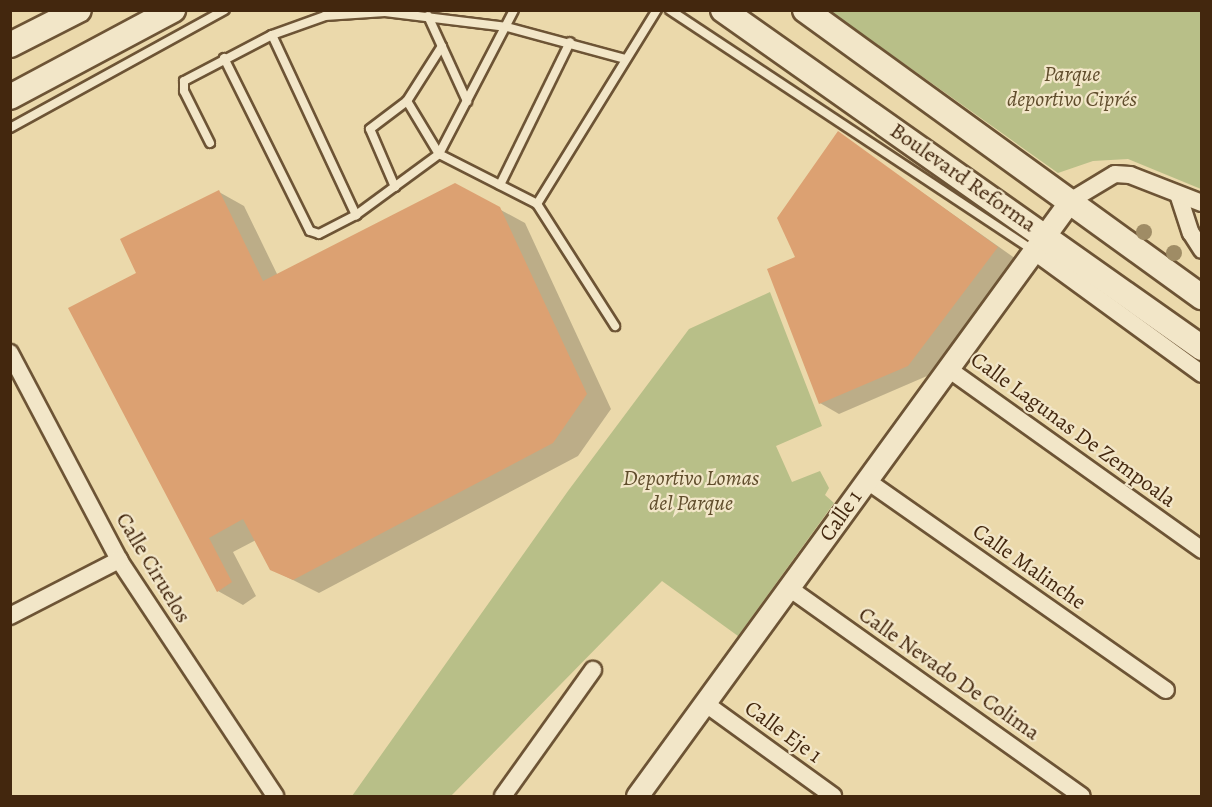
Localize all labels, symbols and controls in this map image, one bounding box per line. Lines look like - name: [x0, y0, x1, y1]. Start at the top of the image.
- park label: Parque deportivo Ciprés: [1007, 61, 1137, 112]
- street label: Boulevard Reforma: [885, 118, 1041, 238]
- street label: Calle Lagunas De Zempoala: [965, 347, 1181, 513]
- park label: Deportivo Lomas del Parque: [623, 465, 759, 516]
- street label: Calle 1: [814, 485, 868, 547]
- street label: Calle Ciruelos: [110, 508, 196, 628]
- street label: Calle Malinche: [967, 518, 1091, 616]
- street label: Calle Nevado De Colima: [853, 601, 1045, 747]
- street label: Calle Eje 1: [739, 695, 827, 769]

